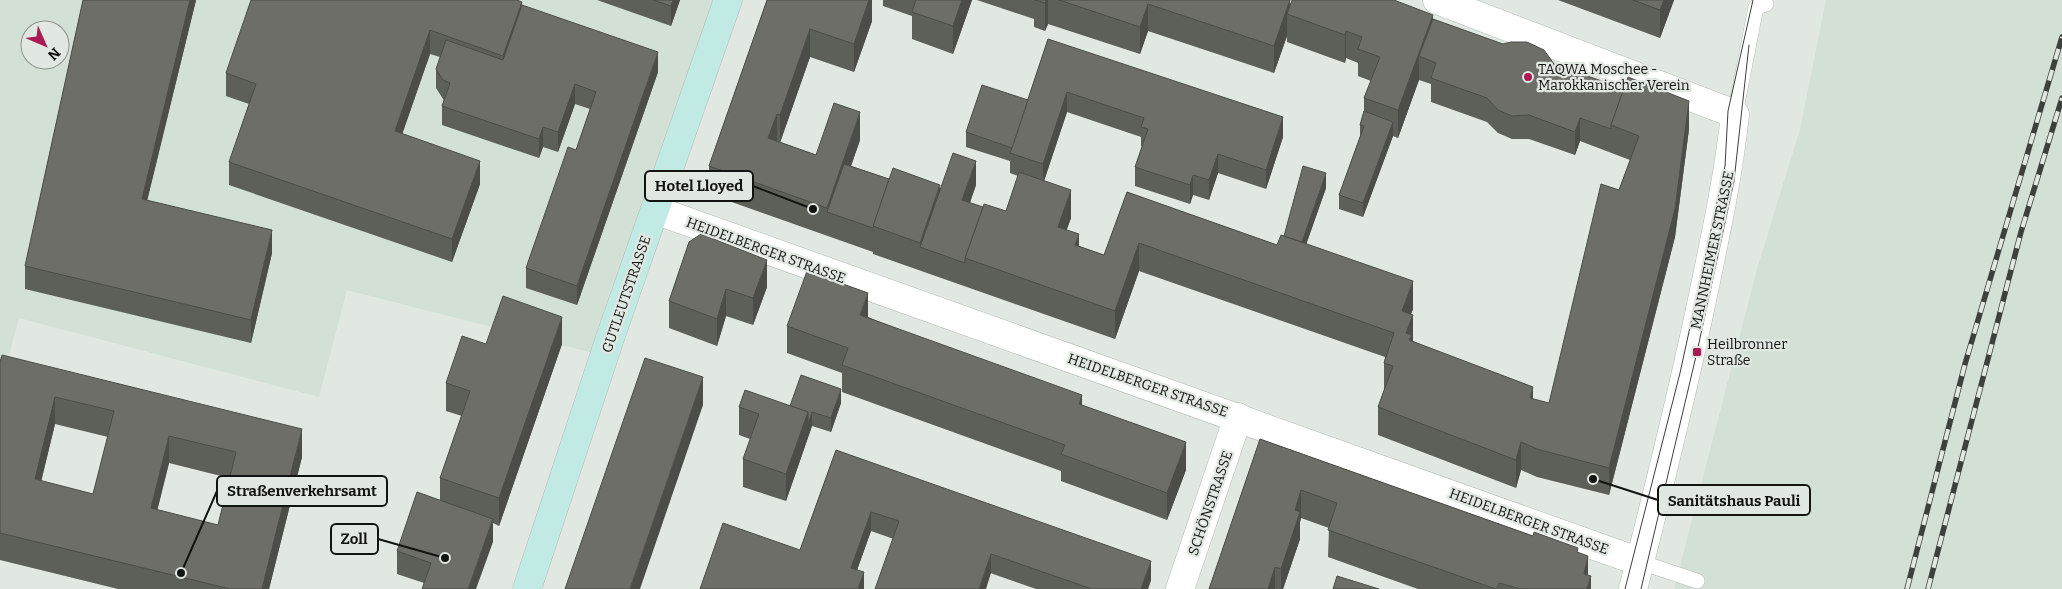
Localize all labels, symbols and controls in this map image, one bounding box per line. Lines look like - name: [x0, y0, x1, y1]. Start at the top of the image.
- north arrow: [20, 20, 70, 70]
- text: N: [44, 44, 64, 64]
- place label: TAQWA Moschee - Marokkanischer Verein: [1538, 61, 1690, 94]
- marker: TAQWA Moschee - Marokkanischer Verein: [1522, 71, 1534, 83]
- street label: MANNHEIMER STRASSE: [1687, 169, 1738, 331]
- callout: Hotel Lloyed: [645, 171, 753, 201]
- text: Hotel Lloyed: [655, 177, 743, 195]
- street label: HEIDELBERGER STRASSE: [684, 214, 848, 287]
- street label: GUTLEUTSTRASSE: [598, 233, 655, 355]
- place label: Heilbronner Straße: [1707, 336, 1787, 369]
- marker: Heilbronner Straße: [1691, 346, 1703, 358]
- street label: HEIDELBERGER STRASSE: [1066, 350, 1230, 421]
- street label: SCHÖNSTRASSE: [1185, 449, 1236, 558]
- callout: Straßenverkehrsamt: [217, 476, 387, 506]
- text: Straßenverkehrsamt: [227, 482, 377, 500]
- street label: HEIDELBERGER STRASSE: [1447, 485, 1611, 558]
- callout: Sanitätshaus Pauli: [1658, 485, 1810, 515]
- text: Sanitätshaus Pauli: [1668, 492, 1801, 510]
- callout: Zoll: [331, 524, 378, 554]
- text: Zoll: [340, 530, 368, 548]

